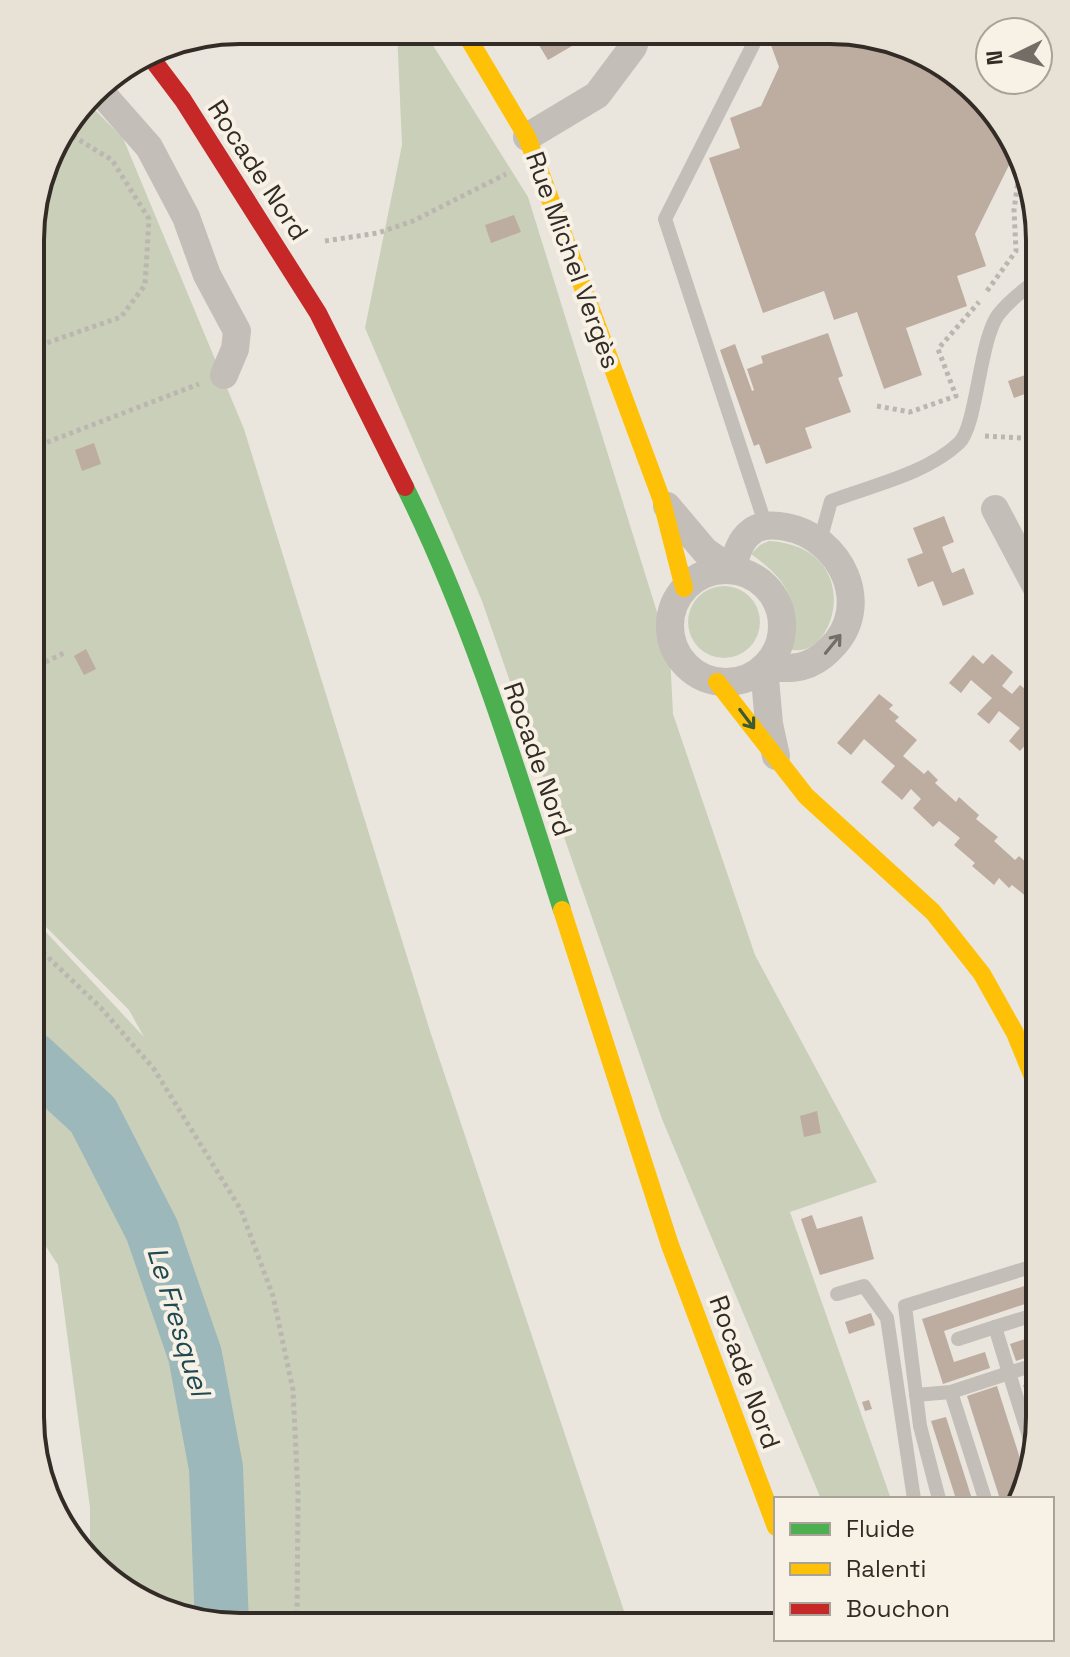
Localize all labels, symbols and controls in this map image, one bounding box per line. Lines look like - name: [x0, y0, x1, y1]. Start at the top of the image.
- north arrow: [974, 16, 1054, 96]
- text: N: [979, 49, 1009, 66]
- street label: Rocade Nord: [200, 93, 316, 247]
- street label: Rue Michel Vergès: [518, 147, 628, 373]
- one-way arrow: [824, 635, 842, 655]
- street label: Rocade Nord: [496, 677, 580, 841]
- one-way arrow: [738, 708, 755, 729]
- water label: Le Fresquel: [139, 1242, 220, 1403]
- street label: Rocade Nord: [702, 1291, 788, 1453]
- legend: [774, 1497, 1054, 1641]
- text: Fluide: [846, 1513, 915, 1544]
- text: Ralenti: [846, 1553, 926, 1584]
- text: Bouchon: [846, 1593, 950, 1624]

